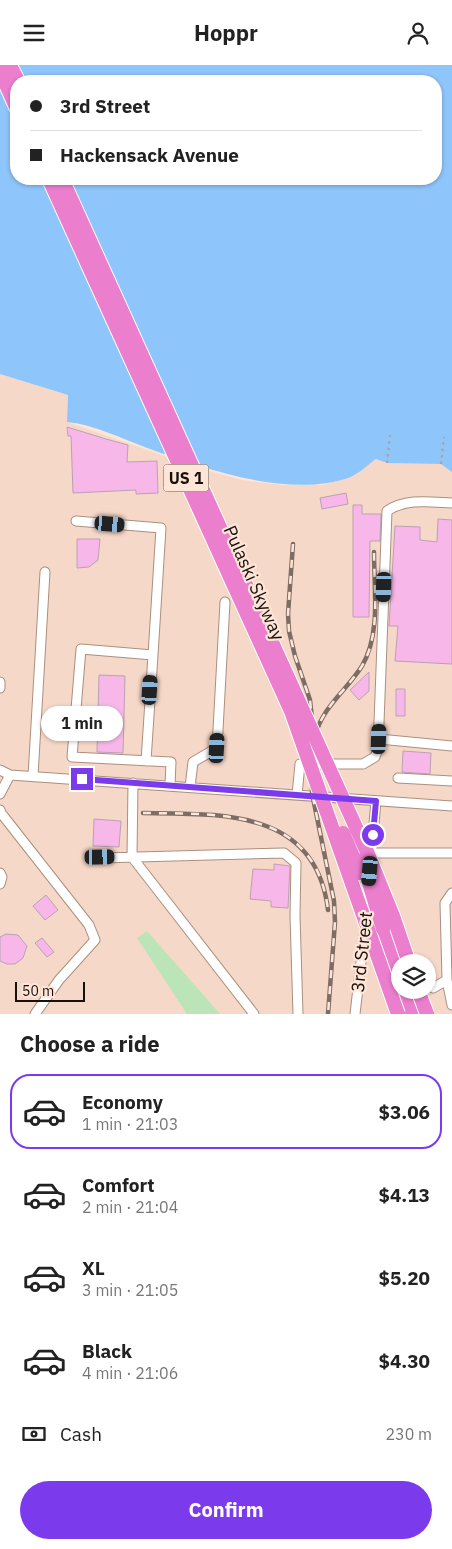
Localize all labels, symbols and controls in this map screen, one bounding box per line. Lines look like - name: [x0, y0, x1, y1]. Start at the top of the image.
- text: Hoppr: [194, 18, 258, 47]
- icon: menu: [20, 19, 48, 47]
- icon: person: [404, 19, 432, 47]
- text: 3rd Street: [60, 94, 150, 118]
- text: Hackensack Avenue: [60, 143, 239, 167]
- road number: US 1: [164, 464, 208, 491]
- car: [94, 515, 125, 533]
- street label: Pulaski Skyway: [219, 522, 290, 644]
- car: [375, 572, 392, 602]
- car: [141, 675, 158, 705]
- callout: 1 min: [41, 707, 123, 741]
- text: 1 min: [61, 713, 103, 733]
- car: [370, 724, 387, 754]
- car: [208, 733, 225, 763]
- route end: [71, 768, 93, 790]
- route start: [362, 824, 384, 846]
- car: [84, 849, 115, 865]
- car: [361, 855, 378, 887]
- street label: 3rd Street: [346, 910, 377, 994]
- map controls: [391, 954, 436, 999]
- button: layers: [391, 954, 436, 999]
- scale bar: [15, 979, 85, 1002]
- text: 50 m: [22, 982, 54, 1000]
- text: Choose a ride: [20, 1029, 160, 1058]
- icon: car: [22, 1089, 67, 1134]
- text: Economy: [82, 1090, 163, 1114]
- text: $3.06: [378, 1100, 430, 1124]
- text: 1 min · 21:03: [82, 1114, 178, 1134]
- icon: car: [22, 1172, 67, 1217]
- text: Comfort: [82, 1173, 155, 1197]
- text: $4.13: [378, 1183, 430, 1207]
- text: 2 min · 21:04: [82, 1197, 178, 1217]
- icon: car: [22, 1255, 67, 1300]
- text: XL: [82, 1256, 105, 1280]
- text: $5.20: [378, 1266, 430, 1290]
- text: 3 min · 21:05: [82, 1280, 178, 1300]
- icon: car: [22, 1338, 67, 1383]
- text: Black: [82, 1339, 132, 1363]
- text: $4.30: [378, 1349, 430, 1373]
- text: 4 min · 21:06: [82, 1363, 178, 1383]
- icon: cash: [20, 1420, 48, 1448]
- text: Cash: [60, 1422, 102, 1446]
- text: 230 m: [385, 1424, 432, 1444]
- button: Confirm: [20, 1481, 432, 1539]

